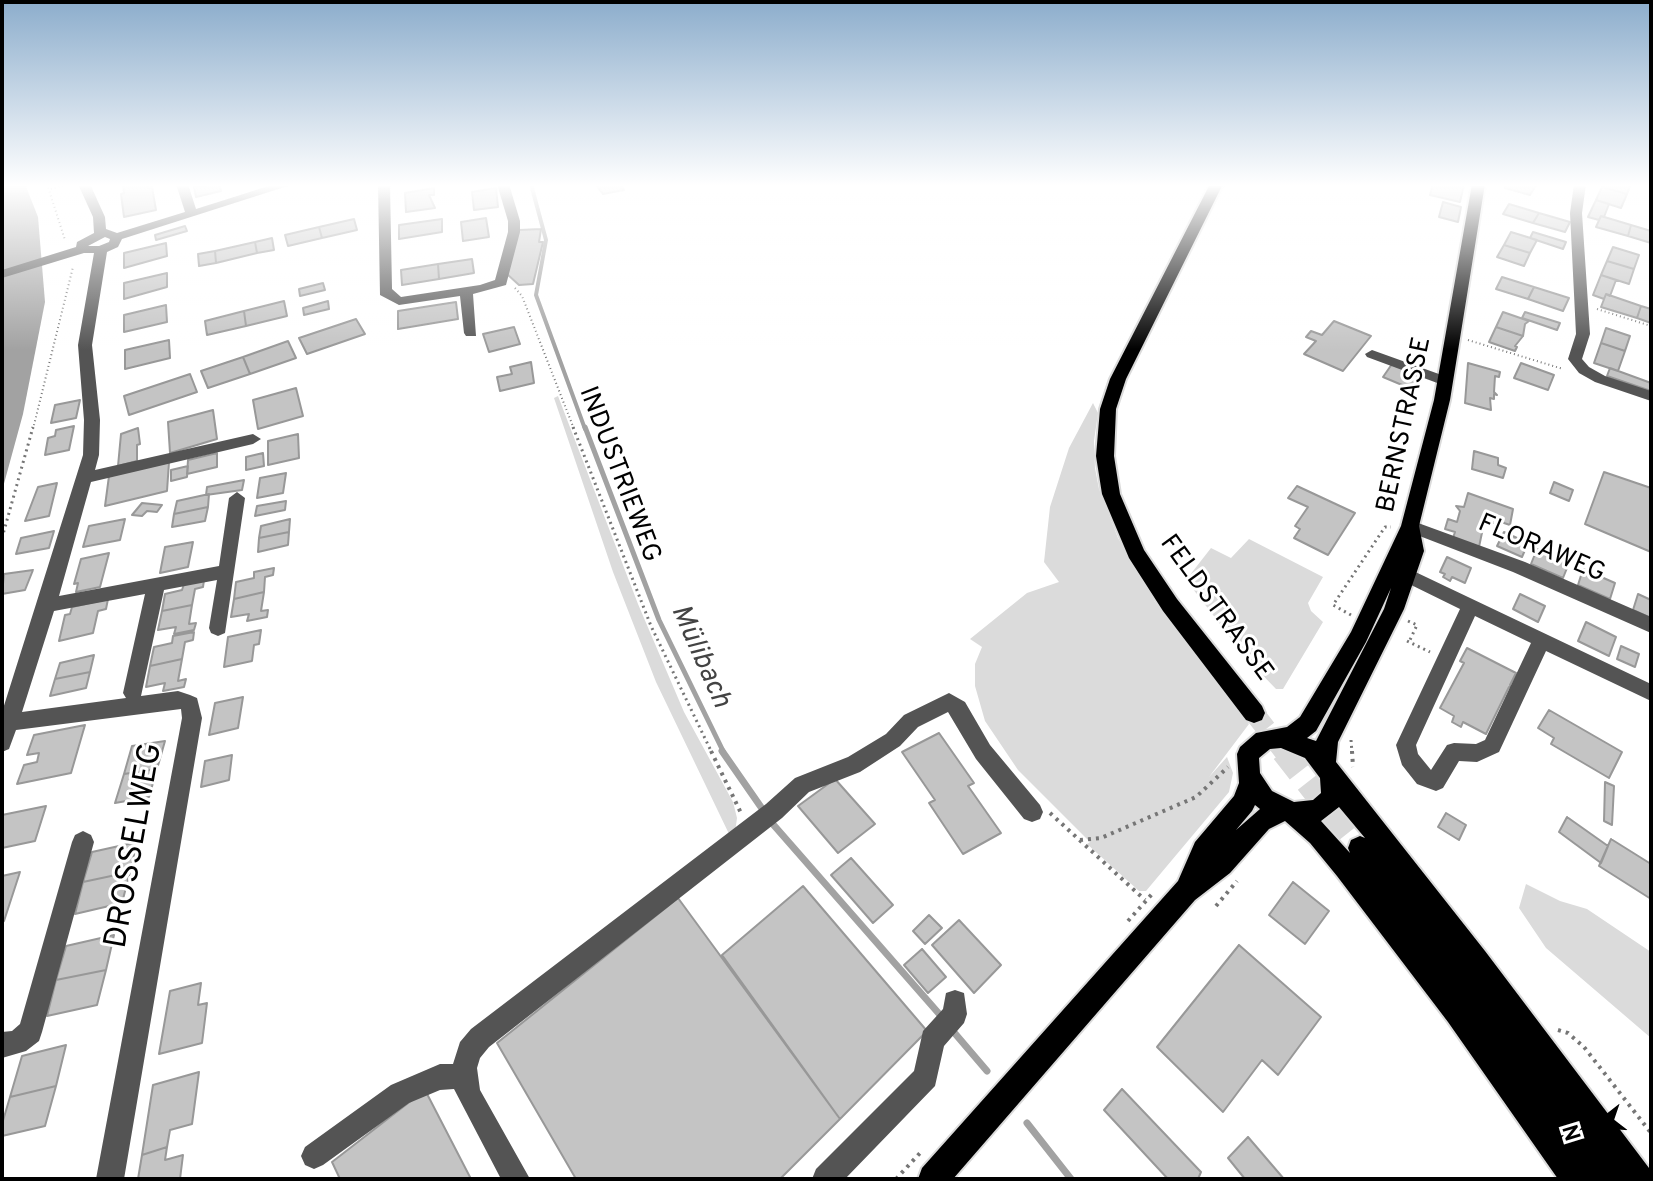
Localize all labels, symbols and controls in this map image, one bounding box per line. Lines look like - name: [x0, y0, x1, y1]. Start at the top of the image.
- street label: BERNSTRASSE: [1372, 334, 1440, 516]
- street label: INDUSTRIEWEG: [570, 383, 666, 567]
- street label: FLORAWEG: [1473, 509, 1609, 591]
- street label: FELDSTRASSE: [1152, 530, 1278, 688]
- water label: Mülibach: [661, 600, 737, 714]
- street label: DROSSELWEG: [99, 740, 173, 952]
- north arrow: [1557, 1085, 1637, 1165]
- text: N: [1558, 1121, 1589, 1144]

